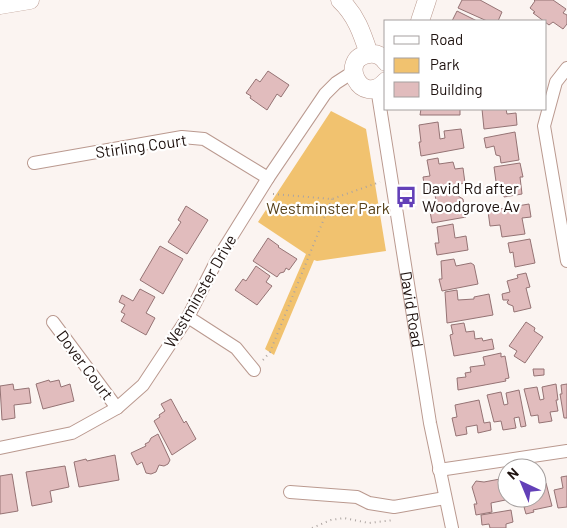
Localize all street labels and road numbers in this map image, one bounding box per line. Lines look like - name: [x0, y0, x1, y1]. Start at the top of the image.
- street label: Stirling Court: [94, 130, 188, 161]
- street label: Westminster Drive: [159, 231, 240, 351]
- street label: David Road: [397, 270, 428, 349]
- street label: Dover Court: [53, 326, 118, 403]

